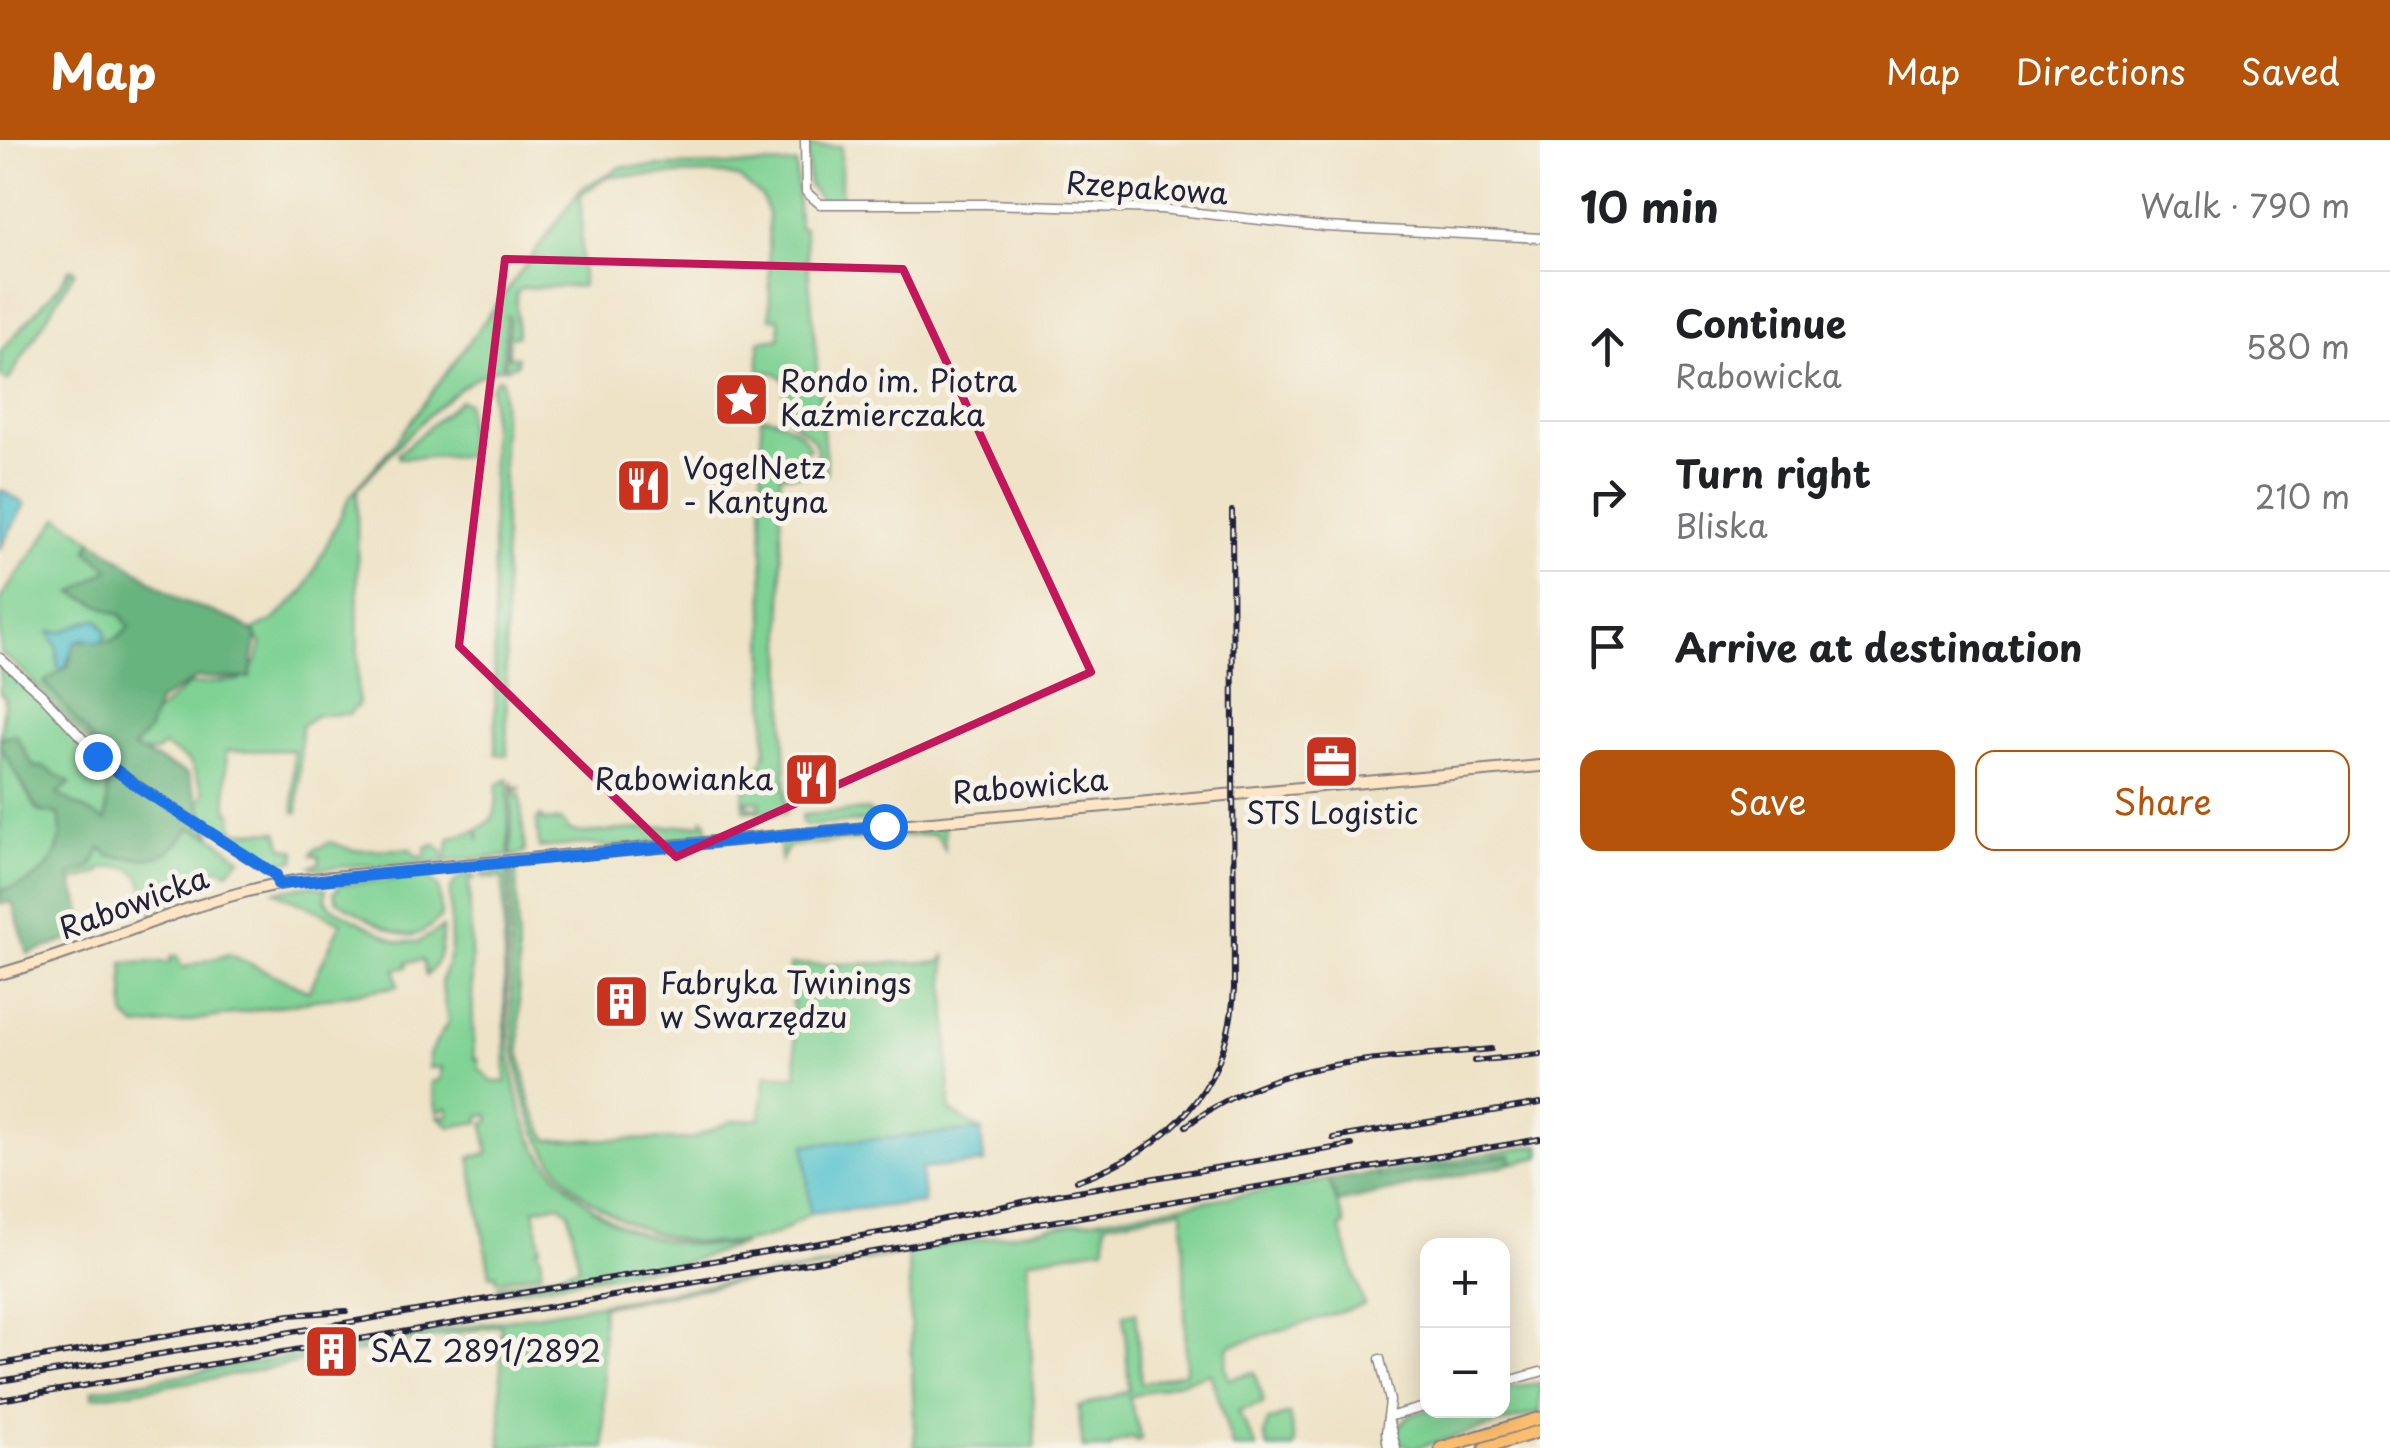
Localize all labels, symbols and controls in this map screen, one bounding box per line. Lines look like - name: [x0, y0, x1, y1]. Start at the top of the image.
- text: Map: [50, 34, 156, 106]
- text: Map: [1886, 44, 1960, 97]
- text: Directions: [2015, 44, 2186, 97]
- text: Saved: [2241, 44, 2340, 97]
- street label: Rzepakowa: [1065, 158, 1230, 215]
- text: 10 min: [1580, 174, 1719, 237]
- text: Walk · 790 m: [2140, 181, 2350, 229]
- text: Continue: [1675, 294, 1846, 351]
- icon: ahead: [1580, 319, 1635, 374]
- text: 580 m: [2246, 322, 2350, 370]
- text: Rabowicka: [1675, 351, 1842, 399]
- place label: Rondo im. Piotra Kaźmierczaka: [780, 357, 1018, 436]
- place icon: Rondo im. Piotra Kaźmierczaka: [711, 369, 771, 429]
- place label: VogelNetz - Kantyna: [683, 444, 828, 523]
- text: Turn right: [1675, 444, 1871, 501]
- restaurant icon: VogelNetz - Kantyna: [614, 456, 674, 516]
- icon: right: [1580, 469, 1635, 524]
- text: 210 m: [2255, 472, 2350, 520]
- text: Bliska: [1675, 501, 1768, 549]
- text: Arrive at destination: [1675, 618, 2083, 675]
- icon: arrive: [1580, 619, 1635, 674]
- office icon: STS Logistic: [1302, 731, 1362, 791]
- route end: [75, 734, 121, 780]
- restaurant icon: Rabowianka: [782, 750, 842, 810]
- button: Save: [1580, 750, 1955, 851]
- button: Share: [1975, 750, 2350, 851]
- place label: Rabowianka: [594, 755, 773, 800]
- street label: Rabowicka: [950, 755, 1110, 814]
- place label: STS Logistic: [1246, 789, 1418, 834]
- route start: [862, 804, 908, 850]
- street label: Rabowicka: [52, 854, 215, 950]
- place label: Fabryka Twinings w Swarzędzu: [660, 959, 911, 1038]
- building icon: Fabryka Twinings w Swarzędzu: [591, 971, 651, 1031]
- map controls: [1420, 1238, 1510, 1418]
- button: +: [1420, 1238, 1510, 1328]
- building icon: SAZ 2891/2892: [301, 1322, 361, 1382]
- place label: SAZ 2891/2892: [370, 1327, 601, 1372]
- button: −: [1420, 1328, 1510, 1418]

